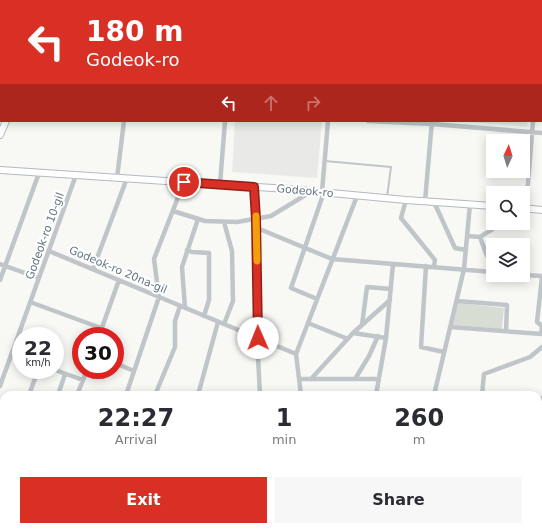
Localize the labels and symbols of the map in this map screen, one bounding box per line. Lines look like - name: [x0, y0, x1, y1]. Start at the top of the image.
- north arrow: [486, 134, 530, 178]
- pin: [167, 165, 201, 199]
- street label: Godeok-ro: [276, 182, 334, 200]
- street label: Godeok-ro 10-gil: [23, 191, 67, 281]
- street label: Godeok-ro 20na-gil: [67, 243, 169, 297]
- position arrow: [237, 317, 279, 359]
- speed limit sign: 30: [72, 327, 124, 379]

